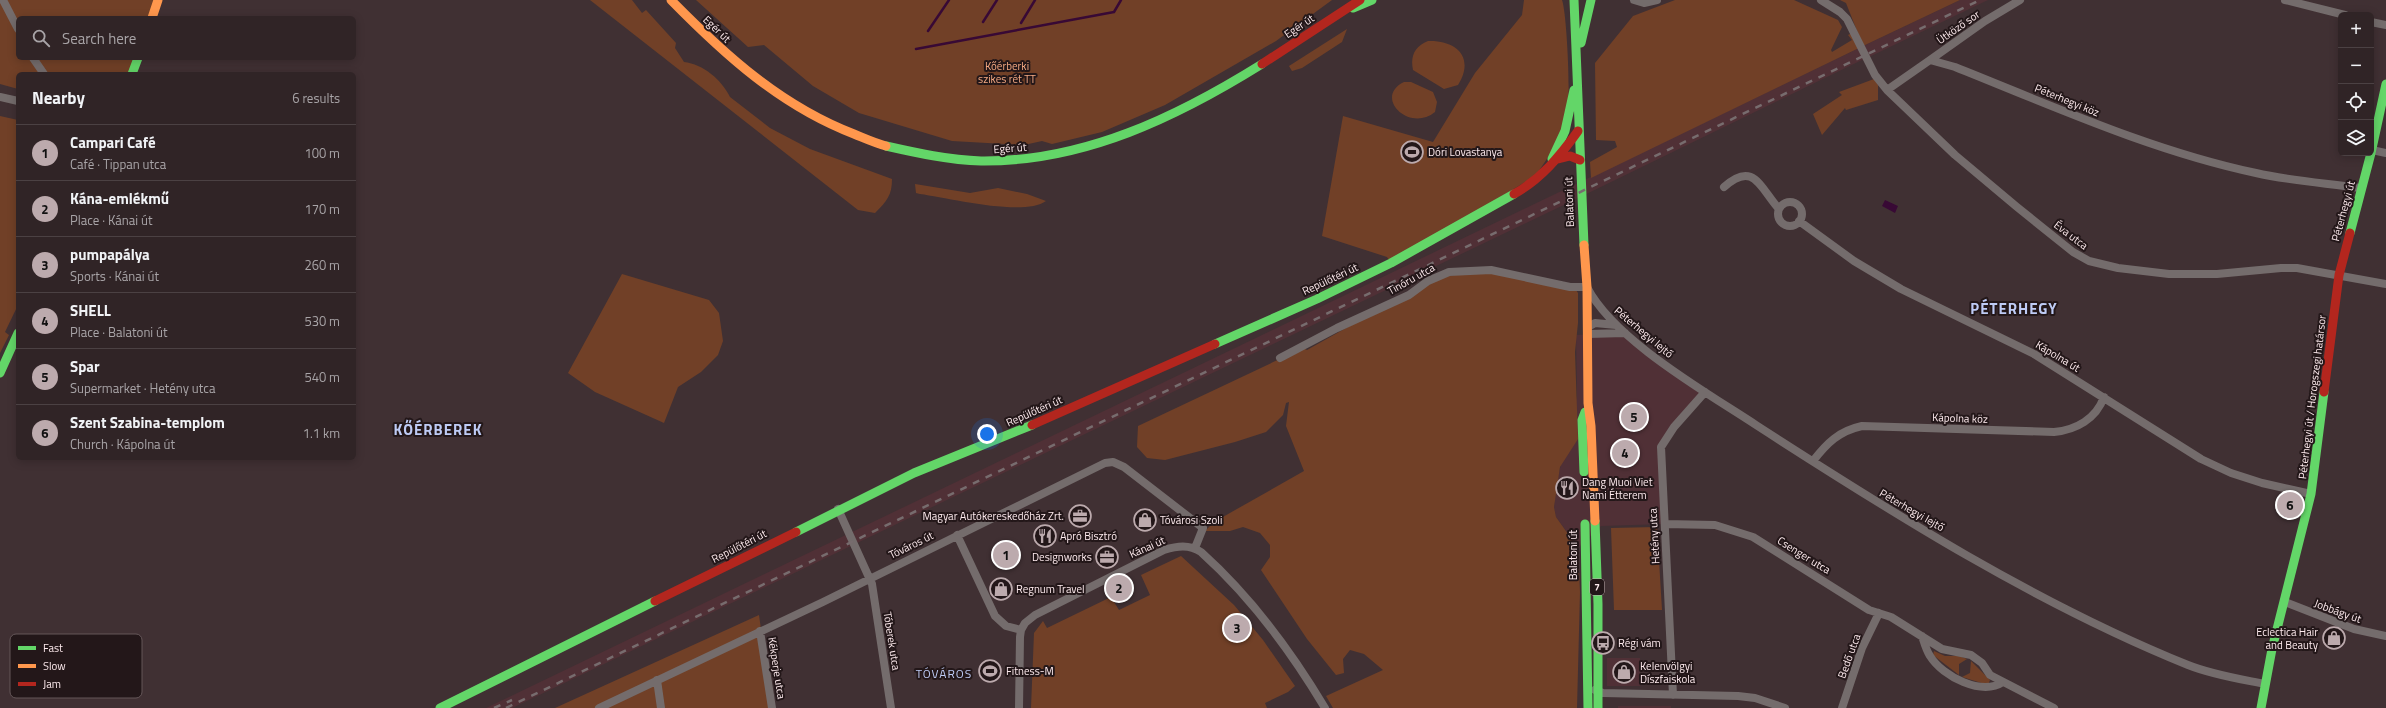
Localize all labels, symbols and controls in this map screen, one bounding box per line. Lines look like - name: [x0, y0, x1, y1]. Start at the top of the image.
- street label: Ütköző sor: [1933, 6, 1983, 48]
- street label: Egér út: [1281, 10, 1317, 42]
- street label: Egér út: [700, 12, 735, 46]
- map controls: [2338, 12, 2374, 156]
- button: +: [2338, 12, 2374, 48]
- search box: [16, 16, 356, 60]
- icon: search: [30, 27, 52, 49]
- text: Search here: [62, 27, 136, 50]
- button: −: [2338, 48, 2374, 84]
- park label: Kőérberki szikes rét TT: [978, 58, 1036, 87]
- street label: Péterhegyi köz: [2032, 80, 2102, 120]
- button: locate: [2338, 84, 2374, 120]
- text: Nearby: [32, 85, 85, 111]
- text: 6 results: [292, 88, 340, 108]
- button: layers: [2338, 120, 2374, 156]
- text: Campari Café: [70, 131, 156, 154]
- street label: Egér út: [993, 139, 1027, 157]
- sports icon: Dóri Lovastanya: [1399, 139, 1425, 165]
- text: 1: [41, 143, 49, 163]
- text: 100 m: [304, 143, 340, 163]
- place label: Dóri Lovastanya: [1428, 144, 1503, 160]
- text: Café · Tippan utca: [70, 154, 166, 174]
- street label: Balatoni út: [1560, 176, 1578, 227]
- street label: Péterhegyi út: [2327, 179, 2359, 243]
- text: Kána-emlékmű: [70, 187, 169, 210]
- text: 2: [41, 199, 49, 219]
- text: 170 m: [304, 199, 340, 219]
- text: Place · Kánai út: [70, 210, 153, 230]
- street label: Éva utca: [2051, 217, 2092, 253]
- text: pumpapálya: [70, 243, 150, 266]
- text: 3: [41, 255, 49, 275]
- text: 260 m: [304, 255, 340, 275]
- street label: Repülőtéri út: [1299, 259, 1361, 299]
- street label: Tinóru utca: [1384, 259, 1438, 299]
- text: Sports · Kánai út: [70, 266, 159, 286]
- district label: PÉTERHEGY: [1970, 297, 2058, 320]
- text: SHELL: [70, 299, 111, 322]
- street label: Péterhegyi lejtő: [1611, 303, 1677, 362]
- text: 4: [41, 311, 49, 331]
- text: 530 m: [304, 311, 340, 331]
- street label: Péterhegyi út / Horogszegi határsor: [2294, 314, 2330, 480]
- text: Place · Balatoni út: [70, 322, 168, 342]
- street label: Kápolna út: [2033, 336, 2083, 376]
- text: Spar: [70, 355, 100, 378]
- text: 5: [41, 367, 49, 387]
- text: 540 m: [304, 367, 340, 387]
- text: Supermarket · Hetény utca: [70, 378, 215, 398]
- street label: Repülőtéri út: [1003, 391, 1065, 430]
- pin: 5: [1621, 402, 1647, 432]
- street label: Kápolna köz: [1932, 409, 1988, 427]
- text: Szent Szabina-templom: [70, 411, 225, 434]
- district label: KŐÉRBEREK: [393, 418, 483, 441]
- text: 6: [41, 423, 49, 443]
- text: 1.1 km: [303, 423, 340, 443]
- your location: [977, 424, 997, 444]
- text: Church · Kápolna út: [70, 434, 175, 454]
- pin: 4: [1612, 438, 1638, 468]
- place label: Dang Muoi Viet Nami Étterem: [1582, 474, 1653, 503]
- restaurant icon: Dang Muoi Viet Nami Étterem: [1554, 475, 1580, 501]
- street label: Péterhegyi lejtő: [1877, 485, 1948, 535]
- pin: 6: [2277, 490, 2303, 520]
- office icon: Magyar Autókereskedőház Zrt.: [1067, 503, 1093, 529]
- shop icon: Tóvárosi Szoli: [1132, 507, 1158, 533]
- street label: Hetény utca: [1645, 507, 1663, 564]
- place label: Magyar Autókereskedőház Zrt.: [923, 508, 1064, 524]
- place label: Tóvárosi Szoli: [1160, 512, 1222, 528]
- restaurant icon: Apró Bisztró: [1032, 523, 1058, 549]
- street label: Repülőtéri út: [709, 525, 769, 567]
- street label: Tóváros út: [886, 527, 936, 563]
- place label: Apró Bisztró: [1060, 528, 1117, 544]
- street label: Balatoni út: [1565, 530, 1581, 580]
- street label: Kánai út: [1127, 532, 1168, 562]
- street label: Csenger utca: [1774, 532, 1834, 578]
- pin: 1: [993, 540, 1019, 570]
- office icon: Designworks: [1094, 544, 1120, 570]
- place label: Designworks: [1032, 549, 1092, 565]
- pin: 2: [1106, 573, 1132, 603]
- shop icon: Regnum Travel: [988, 576, 1014, 602]
- road number: 7: [1590, 579, 1604, 595]
- place label: Regnum Travel: [1016, 581, 1085, 597]
- street label: Jobbágy út: [2312, 595, 2364, 627]
- street label: Tóberek utca: [879, 611, 905, 672]
- pin: 3: [1224, 613, 1250, 643]
- place label: Eclectica Hair and Beauty: [2256, 624, 2319, 653]
- shop icon: Eclectica Hair and Beauty: [2321, 625, 2347, 651]
- bus stop icon: Régi vám: [1590, 630, 1616, 656]
- street label: Bedő utca: [1834, 631, 1865, 681]
- legend: [10, 634, 142, 698]
- place label: Régi vám: [1618, 635, 1661, 651]
- street label: Kékperje utca: [764, 636, 790, 701]
- text: Fast: [43, 640, 63, 656]
- text: Slow: [43, 658, 66, 674]
- sports icon: Fitness-M: [977, 658, 1003, 684]
- place label: Kelenvölgyi Díszfaiskola: [1640, 658, 1696, 687]
- shop icon: Kelenvölgyi Díszfaiskola: [1611, 659, 1637, 685]
- place label: Fitness-M: [1006, 663, 1054, 679]
- district label: TÓVÁROS: [916, 664, 972, 683]
- text: Jam: [43, 676, 61, 692]

